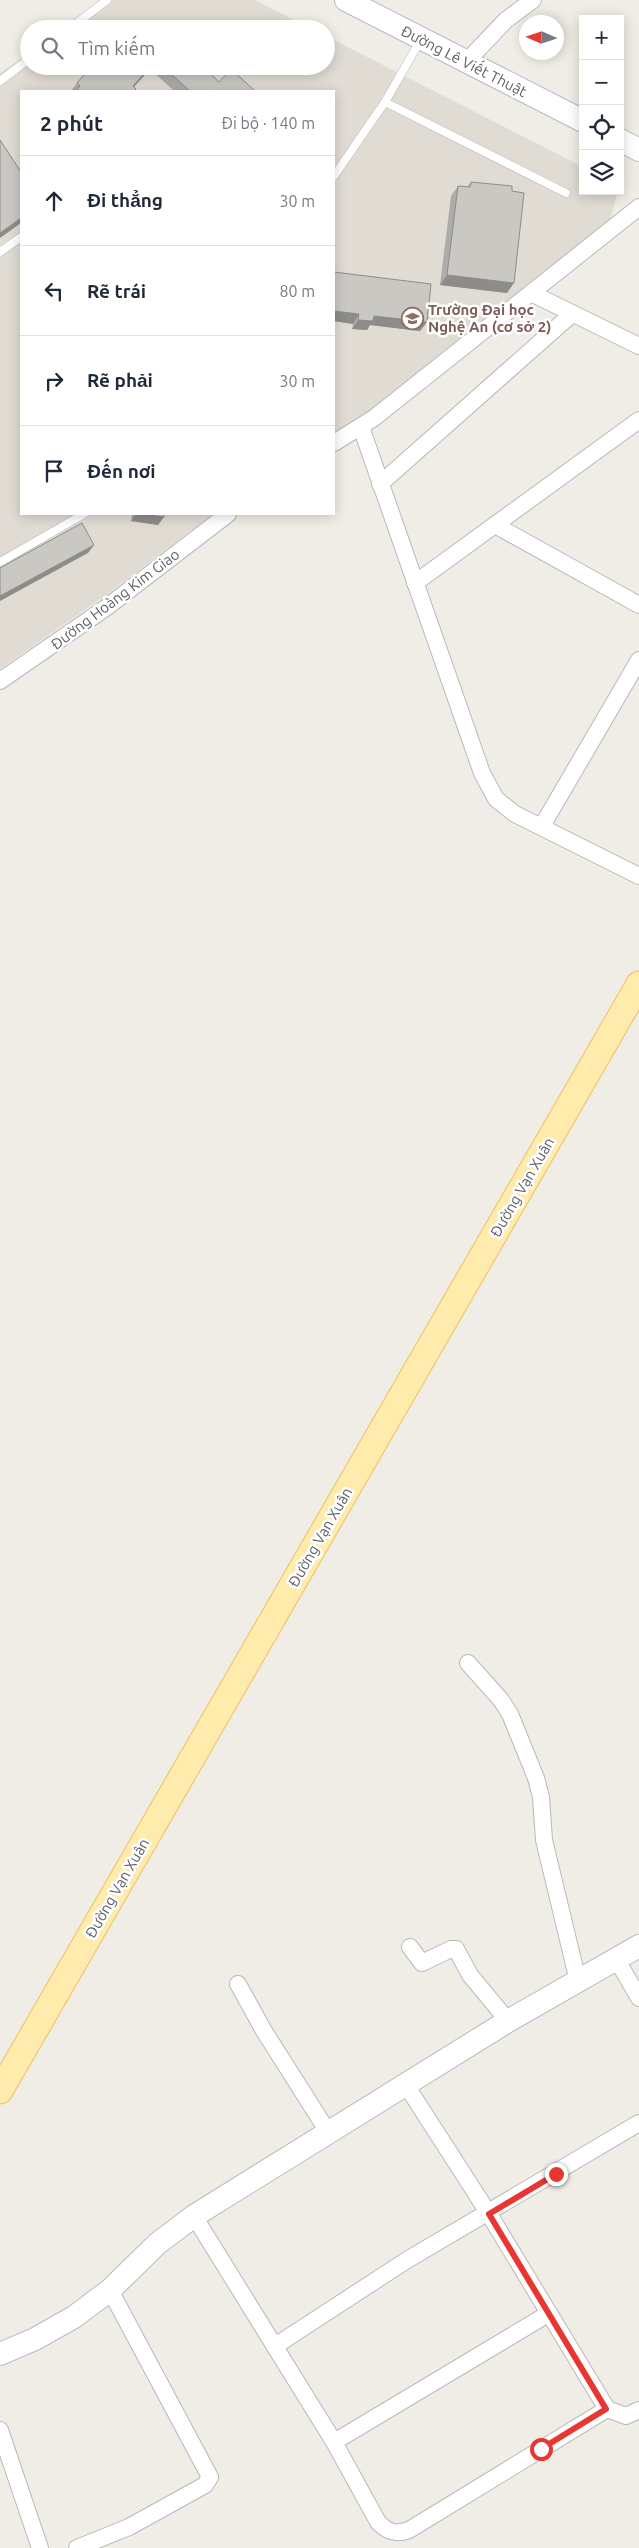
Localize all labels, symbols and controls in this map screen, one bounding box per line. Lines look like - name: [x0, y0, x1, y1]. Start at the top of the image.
- north arrow: [519, 15, 564, 60]
- map controls: [579, 15, 624, 195]
- button: +: [579, 15, 624, 60]
- search box: [20, 20, 335, 75]
- street label: Đường Lê Viết Thuật: [398, 20, 531, 100]
- icon: search: [38, 34, 66, 62]
- text: Tìm kiếm: [78, 37, 155, 59]
- button: −: [579, 60, 624, 105]
- button: locate: [579, 105, 624, 150]
- text: 2 phút: [40, 111, 103, 135]
- text: Đi bộ · 140 m: [221, 114, 315, 132]
- button: layers: [579, 150, 624, 195]
- icon: ahead: [40, 187, 68, 215]
- text: Đi thẳng: [87, 189, 163, 211]
- text: 30 m: [279, 192, 315, 210]
- icon: left: [40, 277, 68, 305]
- text: Rẽ trái: [87, 280, 146, 302]
- text: 80 m: [279, 282, 315, 300]
- place label: Trường Đại học Nghệ An (cơ sở 2): [428, 301, 551, 335]
- school or university icon: Trường Đại học Nghệ An (cơ sở 2): [400, 306, 424, 330]
- icon: right: [40, 367, 68, 395]
- text: Rẽ phải: [87, 369, 153, 391]
- text: 30 m: [279, 372, 315, 390]
- icon: arrive: [40, 457, 68, 485]
- text: Đến nơi: [87, 460, 156, 482]
- street label: Đường Hoàng Kim Giao: [48, 545, 182, 653]
- street label: Đường Vạn Xuân: [487, 1134, 557, 1240]
- street label: Đường Vạn Xuân: [285, 1484, 355, 1590]
- street label: Đường Vạn Xuân: [82, 1835, 152, 1941]
- route end: [545, 2163, 568, 2186]
- route start: [530, 2438, 553, 2461]

